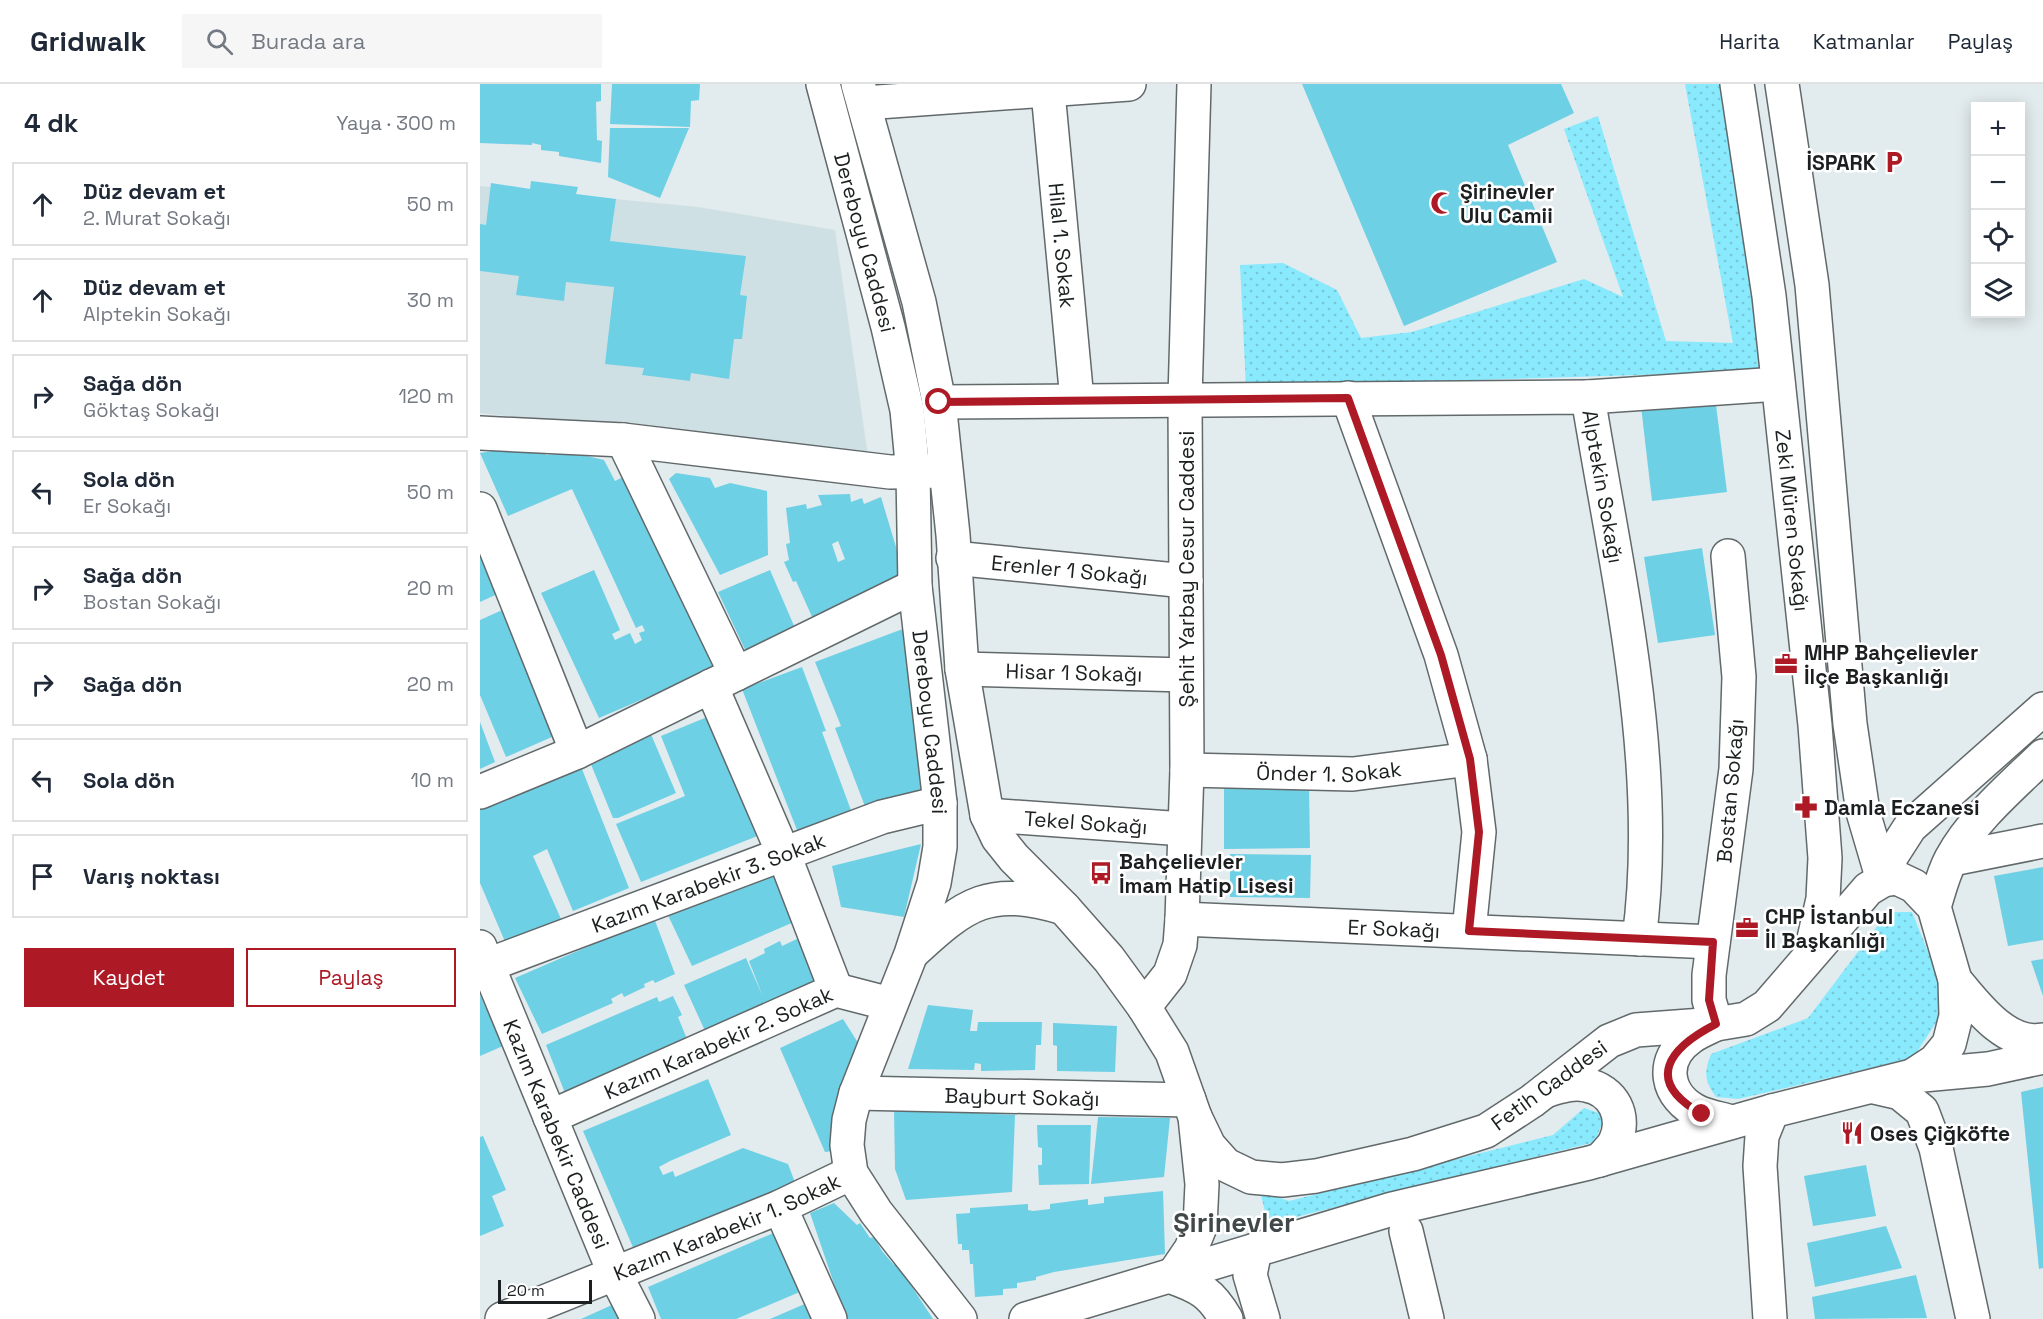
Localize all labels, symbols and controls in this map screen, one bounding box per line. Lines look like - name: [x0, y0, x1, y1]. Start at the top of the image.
- search box: [182, 14, 602, 68]
- text: Gridwalk: [30, 23, 146, 59]
- icon: search: [203, 25, 236, 58]
- text: Burada ara: [251, 27, 365, 55]
- text: Harita: [1719, 28, 1780, 55]
- text: Katmanlar: [1813, 28, 1915, 55]
- text: Paylaş: [1948, 28, 2013, 55]
- map controls: [1971, 102, 2025, 318]
- button: +: [1971, 102, 2025, 156]
- text: 4 dk: [24, 106, 78, 140]
- text: Yaya · 300 m: [336, 110, 456, 136]
- place label: İSPARK: [1806, 149, 1877, 176]
- parking icon: İSPARK: [1881, 149, 1907, 175]
- street label: Dereboyu Caddesi: [828, 150, 902, 335]
- button: −: [1971, 156, 2025, 210]
- text: Düz devam et: [83, 177, 226, 205]
- place label: Şirinevler Ulu Camii: [1460, 178, 1555, 229]
- street label: Hilal 1. Sokak: [1043, 181, 1082, 309]
- icon: ahead: [26, 188, 59, 221]
- mosque icon: Şirinevler Ulu Camii: [1429, 190, 1455, 216]
- text: 50 m: [407, 191, 454, 217]
- text: 2. Murat Sokağı: [83, 205, 231, 231]
- button: locate: [1971, 210, 2025, 264]
- button: layers: [1971, 264, 2025, 318]
- text: Düz devam et: [83, 273, 226, 301]
- icon: ahead: [26, 284, 59, 317]
- text: 30 m: [407, 287, 454, 313]
- text: Alptekin Sokağı: [83, 301, 231, 327]
- text: Sağa dön: [83, 369, 182, 397]
- icon: right: [26, 380, 59, 413]
- text: 120 m: [398, 383, 454, 409]
- route start: [925, 388, 951, 414]
- text: Göktaş Sokağı: [83, 397, 220, 423]
- street label: Alptekin Sokağı: [1577, 408, 1630, 565]
- street label: Zeki Müren Sokağı: [1770, 428, 1816, 613]
- street label: Şehit Yarbay Cesur Caddesi: [1173, 431, 1200, 707]
- text: Sola dön: [83, 465, 175, 493]
- icon: left: [26, 476, 59, 509]
- text: 50 m: [407, 479, 454, 505]
- text: Er Sokağı: [83, 493, 171, 519]
- street label: Erenler 1 Sokağı: [990, 548, 1149, 591]
- text: Sağa dön: [83, 561, 182, 589]
- icon: right: [26, 572, 59, 605]
- text: 20 m: [407, 575, 454, 601]
- text: Bostan Sokağı: [83, 589, 221, 615]
- street label: Dereboyu Caddesi: [907, 629, 954, 814]
- place label: MHP Bahçelievler İlçe Başkanlığı: [1804, 639, 1978, 690]
- office icon: MHP Bahçelievler İlçe Başkanlığı: [1773, 651, 1799, 677]
- street label: Hisar 1 Sokağı: [1005, 657, 1143, 687]
- icon: right: [26, 668, 59, 701]
- text: Sağa dön: [83, 670, 182, 698]
- text: 20 m: [407, 671, 454, 697]
- street label: Bostan Sokağı: [1710, 718, 1750, 864]
- street label: Önder 1. Sokak: [1256, 754, 1403, 788]
- icon: left: [26, 764, 59, 797]
- text: Sola dön: [83, 766, 175, 794]
- text: 10 m: [410, 767, 454, 793]
- pharmacy icon: Damla Eczanesi: [1793, 794, 1819, 820]
- place label: Damla Eczanesi: [1824, 794, 1980, 821]
- street label: Tekel Sokağı: [1023, 804, 1148, 840]
- street label: Kazım Karabekir 3. Sokak: [588, 826, 829, 938]
- place label: Bahçelievler İmam Hatip Lisesi: [1119, 848, 1294, 899]
- icon: arrive: [26, 860, 59, 893]
- bus stop icon: Bahçelievler İmam Hatip Lisesi: [1088, 860, 1114, 886]
- text: Varış noktası: [83, 862, 220, 890]
- place label: CHP İstanbul İl Başkanlığı: [1765, 903, 1893, 954]
- street label: Er Sokağı: [1347, 913, 1441, 944]
- office icon: CHP İstanbul İl Başkanlığı: [1734, 915, 1760, 941]
- button: Kaydet: [24, 948, 234, 1007]
- button: Paylaş: [246, 948, 456, 1007]
- street label: Kazım Karabekir 2. Sokak: [599, 980, 837, 1105]
- street label: Kazım Karabekir Caddesi: [498, 1015, 616, 1253]
- street label: Fetih Caddesi: [1486, 1034, 1612, 1136]
- street label: Bayburt Sokağı: [944, 1081, 1100, 1112]
- route end: [1688, 1100, 1714, 1126]
- restaurant icon: Oses Çiğköfte: [1839, 1120, 1865, 1146]
- place label: Oses Çiğköfte: [1870, 1120, 2010, 1147]
- street label: Kazım Karabekir 1. Sokak: [609, 1167, 845, 1286]
- district label: Şirinevler: [1173, 1205, 1295, 1240]
- scale bar: [498, 1277, 592, 1304]
- text: 20 m: [507, 1280, 545, 1301]

